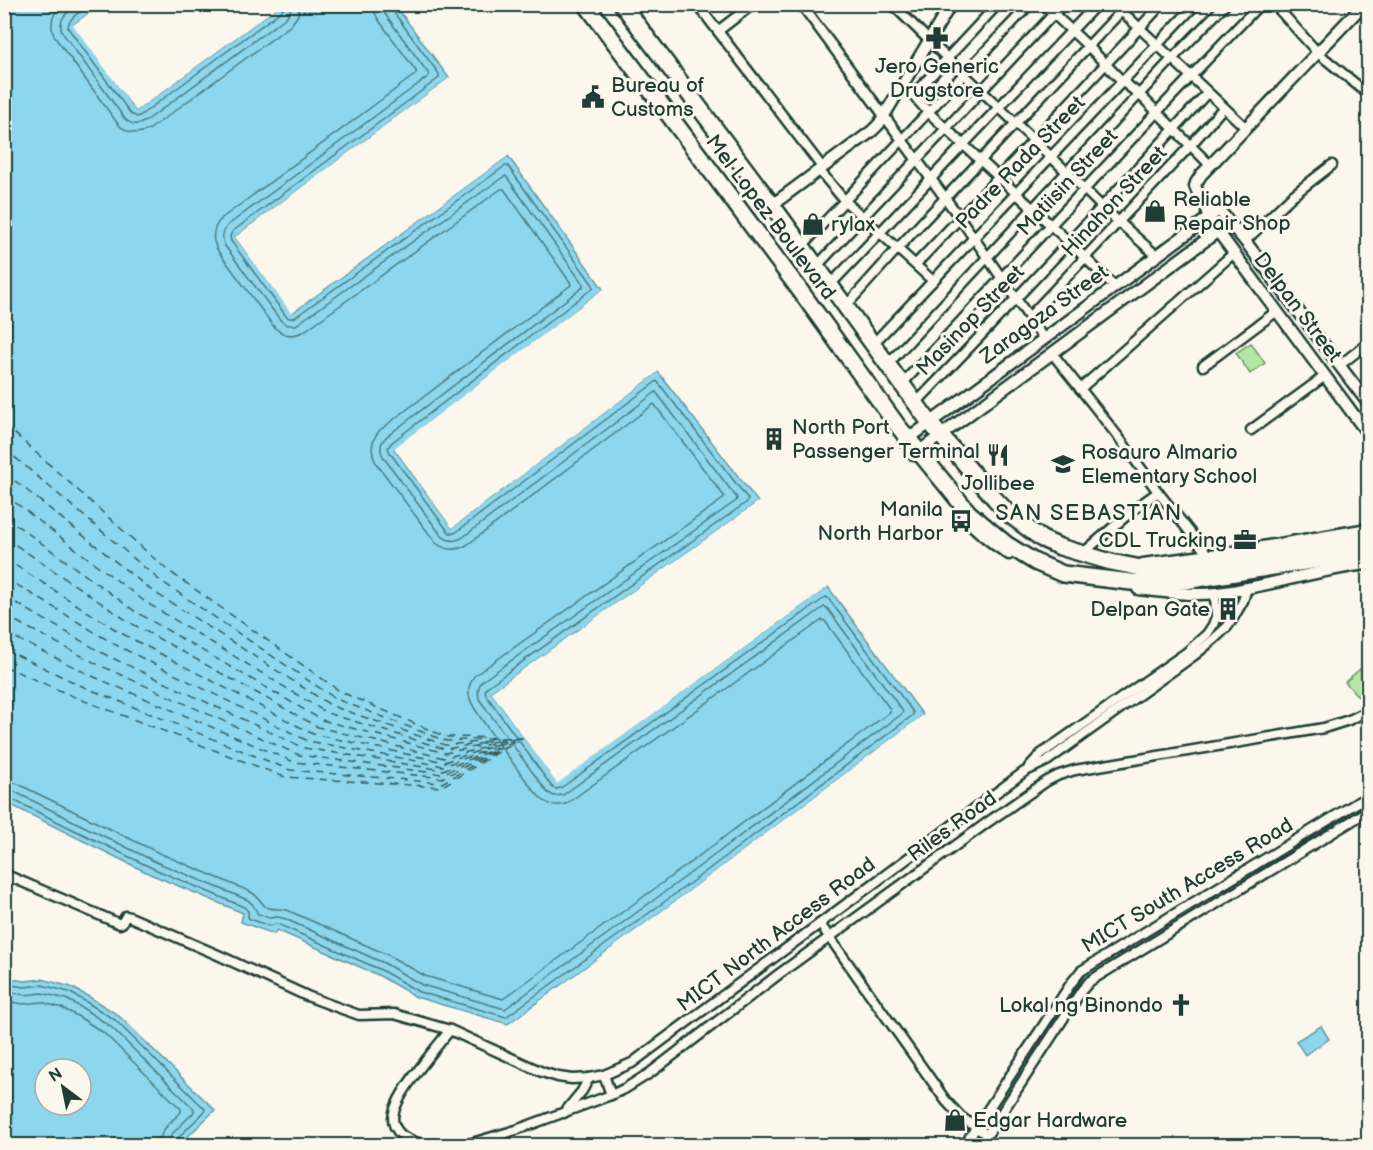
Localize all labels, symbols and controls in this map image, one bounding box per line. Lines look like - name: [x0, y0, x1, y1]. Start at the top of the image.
- pharmacy icon: Jero Generic Drugstore: [924, 25, 950, 51]
- place label: Jero Generic Drugstore: [875, 54, 999, 103]
- place label: Bureau of Customs: [611, 73, 705, 122]
- public building icon: Bureau of Customs: [580, 84, 606, 110]
- street label: Padre Rada Street: [951, 90, 1091, 234]
- street label: Matiisin Street: [1012, 124, 1123, 241]
- street label: Mel Lopez Boulevard: [700, 130, 841, 305]
- street label: Hinahon Street: [1057, 140, 1172, 262]
- place label: Reliable Repair Shop: [1173, 187, 1291, 236]
- shop icon: Reliable Repair Shop: [1142, 198, 1168, 224]
- shop icon: rylax: [800, 211, 826, 237]
- place label: rylax: [831, 212, 876, 237]
- street label: Delpan Street: [1248, 247, 1347, 368]
- street label: Masinop Street: [911, 259, 1030, 381]
- street label: Zaragoza Street: [975, 259, 1114, 370]
- place label: North Port Passenger Terminal: [792, 415, 980, 464]
- building icon: North Port Passenger Terminal: [761, 426, 787, 452]
- place label: Rosauro Almario Elementary School: [1081, 440, 1257, 489]
- restaurant icon: Jollibee: [985, 442, 1011, 468]
- school or university icon: Rosauro Almario Elementary School: [1050, 451, 1076, 477]
- place label: Jollibee: [961, 471, 1035, 496]
- place label: Manila North Harbor: [818, 497, 943, 546]
- district label: SAN SEBASTIAN: [995, 500, 1183, 527]
- bus stop icon: Manila North Harbor: [948, 508, 974, 534]
- office icon: CDL Trucking: [1232, 527, 1258, 553]
- place label: CDL Trucking: [1098, 528, 1227, 553]
- building icon: Delpan Gate: [1215, 596, 1241, 622]
- place label: Delpan Gate: [1090, 597, 1210, 622]
- street label: Riles Road: [903, 786, 1002, 867]
- street label: MICT South Access Road: [1077, 812, 1297, 958]
- street label: MICT North Access Road: [672, 852, 880, 1017]
- church icon: Lokal ng Binondo: [1168, 992, 1194, 1018]
- place label: Lokal ng Binondo: [999, 993, 1163, 1018]
- north arrow: [33, 1057, 93, 1117]
- text: N: [46, 1064, 66, 1087]
- shop icon: Edgar Hardware: [942, 1107, 968, 1133]
- place label: Edgar Hardware: [973, 1108, 1127, 1133]

